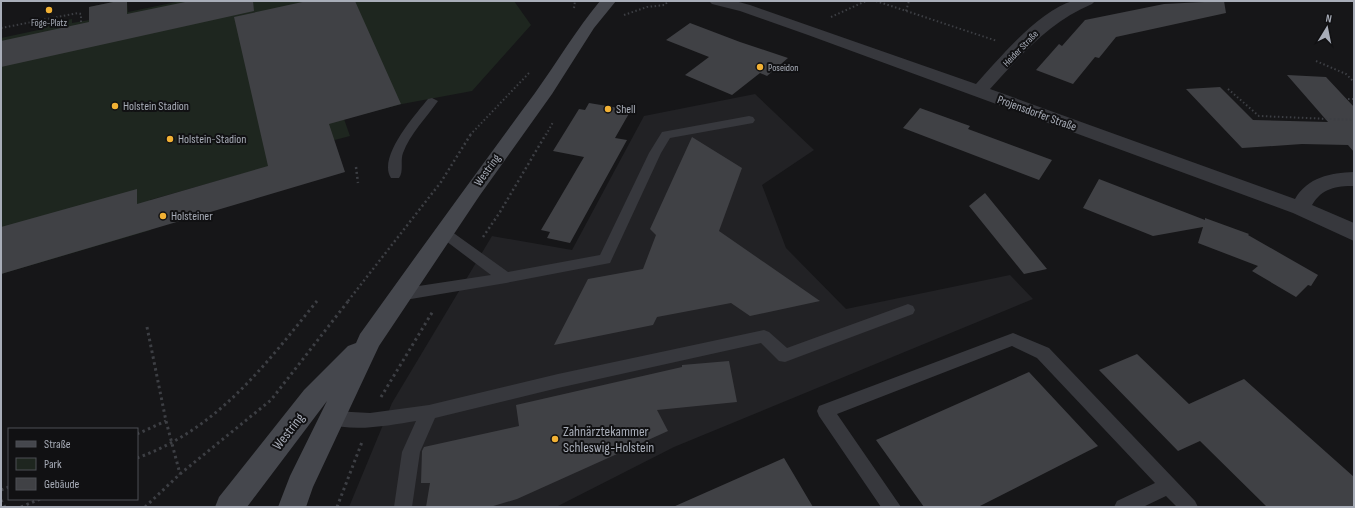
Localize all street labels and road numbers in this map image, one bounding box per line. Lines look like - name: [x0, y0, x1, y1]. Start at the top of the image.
- street label: Heider Straße: [1001, 28, 1041, 69]
- street label: Projensdorfer Straße: [995, 92, 1079, 135]
- street label: Westring: [471, 151, 504, 189]
- street label: Westring: [269, 409, 308, 453]

